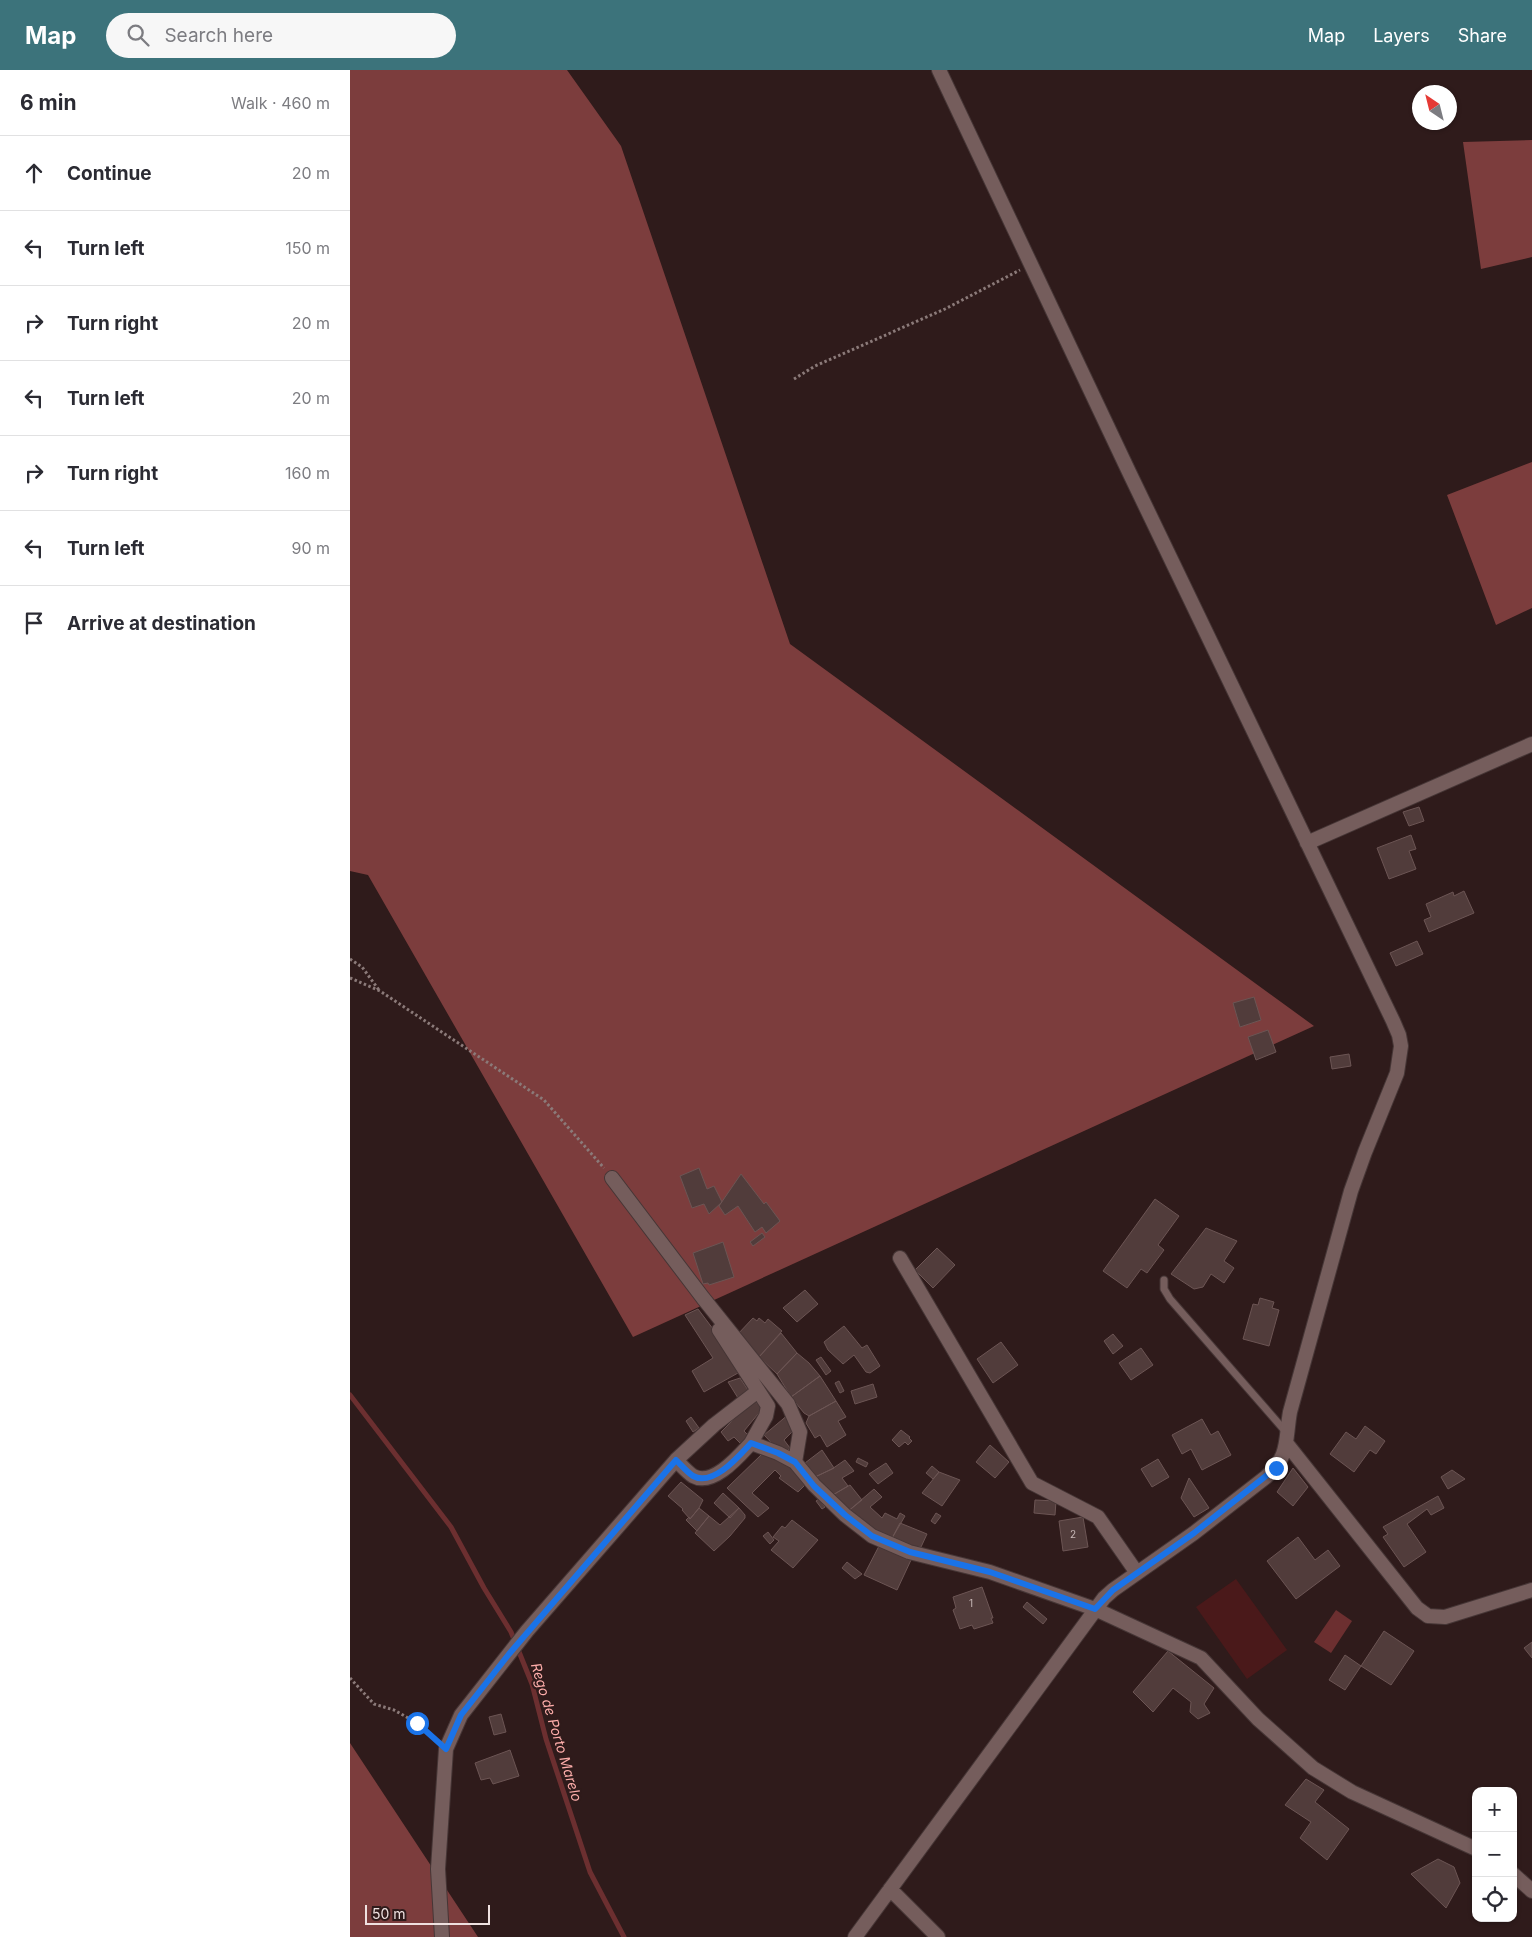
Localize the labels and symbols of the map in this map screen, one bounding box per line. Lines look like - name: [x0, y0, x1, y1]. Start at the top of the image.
- north arrow: [1412, 85, 1457, 130]
- route end: [1265, 1457, 1288, 1480]
- house number: 2: [1070, 1528, 1076, 1540]
- house number: 1: [969, 1597, 973, 1609]
- water label: Rego de Porto Marelo: [528, 1661, 586, 1803]
- route start: [406, 1712, 429, 1735]
- scale bar: [365, 1902, 490, 1925]

